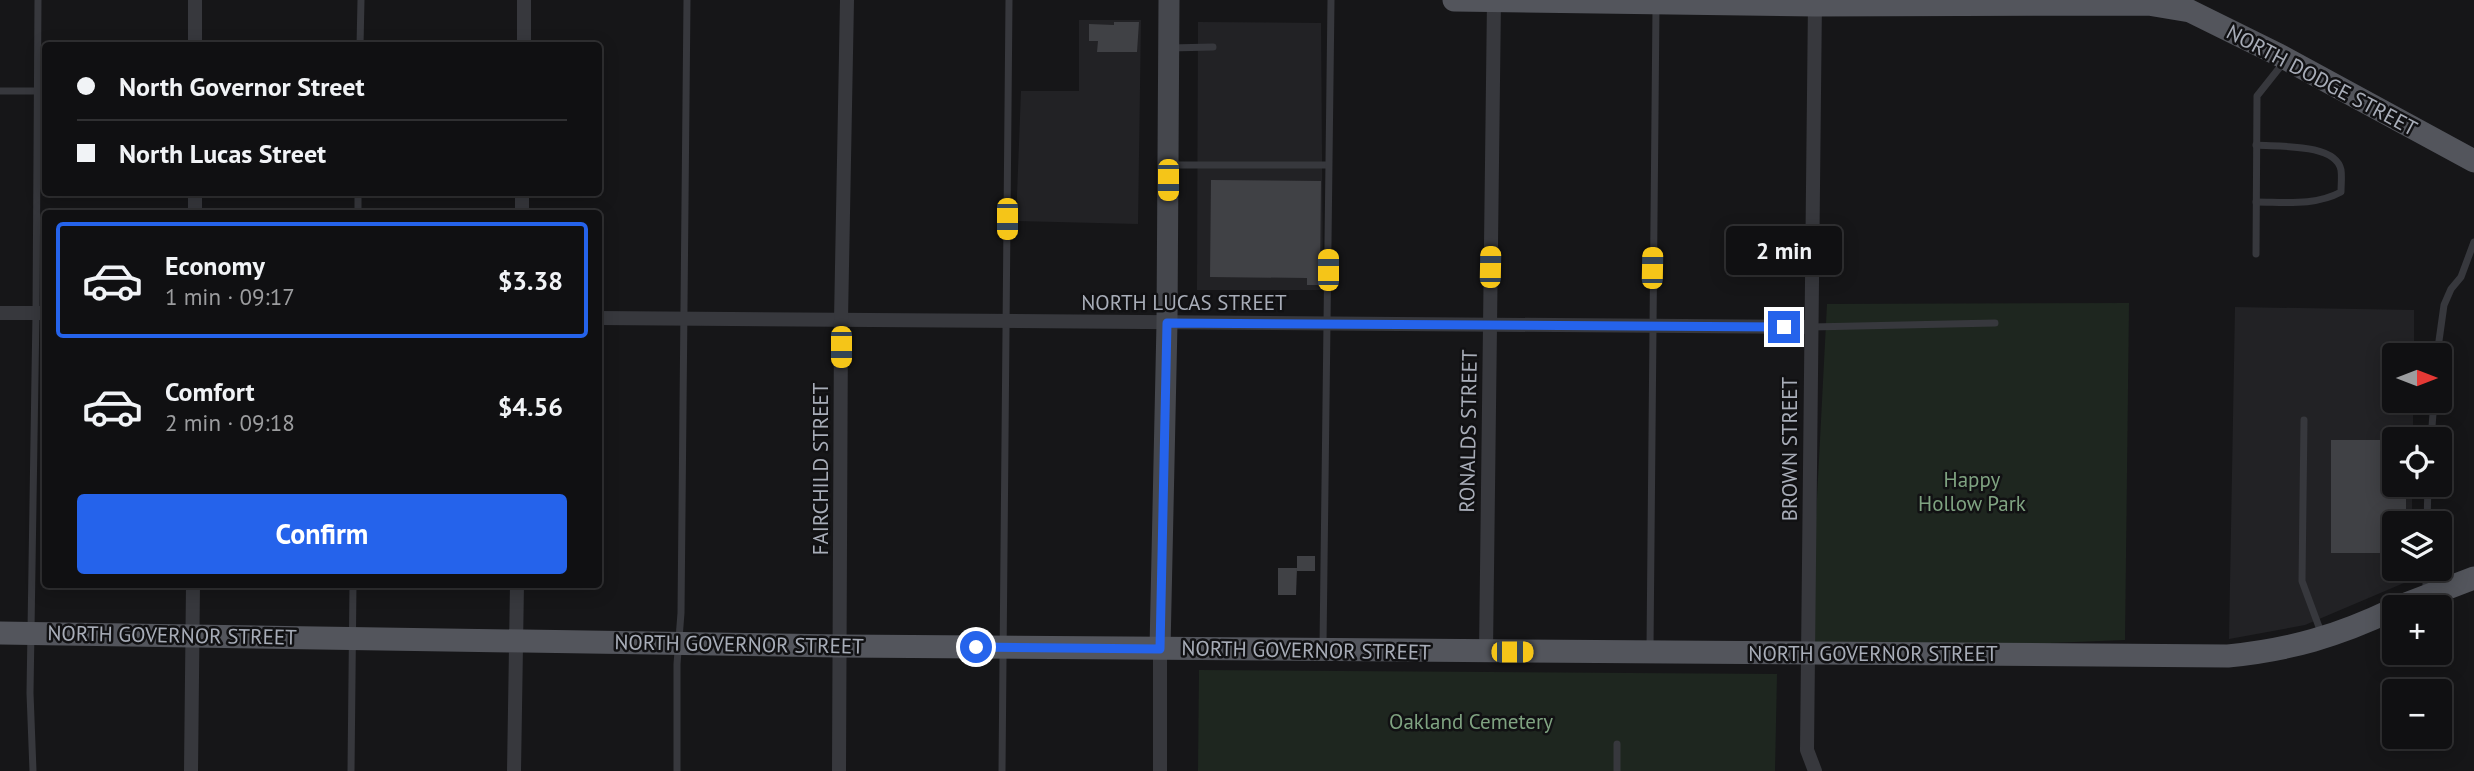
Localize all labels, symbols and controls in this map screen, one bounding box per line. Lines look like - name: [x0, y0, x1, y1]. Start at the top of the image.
- street label: NORTH DODGE STREET: [2222, 18, 2422, 142]
- text: North Governor Street: [119, 70, 365, 103]
- text: North Lucas Street: [119, 137, 326, 170]
- car: [1158, 159, 1179, 201]
- car: [997, 198, 1018, 240]
- callout: 2 min: [1726, 226, 1842, 274]
- text: 2 min: [1756, 236, 1812, 265]
- car: [1480, 246, 1501, 288]
- car: [1642, 247, 1663, 289]
- icon: car: [81, 249, 144, 312]
- text: Economy: [165, 249, 265, 282]
- car: [1318, 249, 1339, 291]
- text: $3.38: [498, 264, 563, 297]
- text: 1 min · 09:17: [165, 282, 295, 311]
- street label: NORTH LUCAS STREET: [1081, 289, 1287, 316]
- route end: [1768, 311, 1800, 343]
- car: [831, 326, 852, 368]
- north arrow: [2382, 343, 2452, 413]
- map controls: [2382, 343, 2452, 749]
- street label: RONALDS STREET: [1453, 349, 1483, 513]
- icon: car: [81, 375, 144, 438]
- text: Comfort: [165, 375, 255, 408]
- street label: BROWN STREET: [1776, 376, 1803, 521]
- street label: FAIRCHILD STREET: [807, 382, 834, 555]
- text: $4.56: [498, 390, 563, 423]
- text: 2 min · 09:18: [165, 408, 295, 437]
- button: locate: [2382, 427, 2452, 497]
- park label: Happy Hollow Park: [1918, 466, 2026, 517]
- button: Confirm: [77, 494, 567, 574]
- button: layers: [2382, 511, 2452, 581]
- button: +: [2382, 595, 2452, 665]
- street label: NORTH GOVERNOR STREET: [47, 619, 297, 651]
- street label: NORTH GOVERNOR STREET: [614, 628, 864, 660]
- route start: [960, 631, 992, 663]
- street label: NORTH GOVERNOR STREET: [1181, 634, 1431, 666]
- street label: NORTH GOVERNOR STREET: [1748, 640, 1998, 667]
- car: [1492, 642, 1534, 663]
- button: −: [2382, 679, 2452, 749]
- park label: Oakland Cemetery: [1389, 708, 1553, 735]

